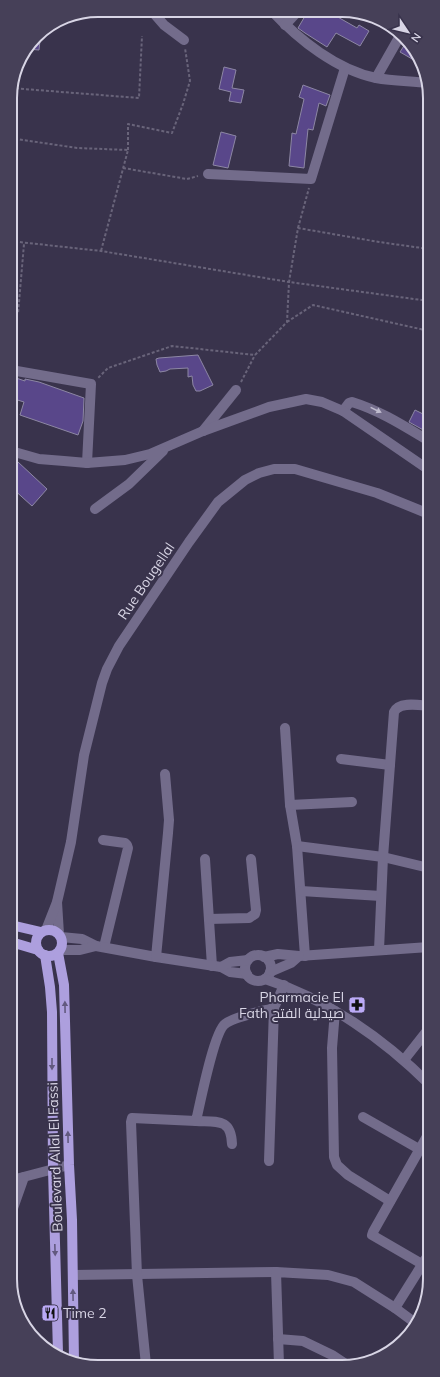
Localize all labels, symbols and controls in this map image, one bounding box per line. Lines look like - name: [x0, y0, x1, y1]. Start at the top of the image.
- north arrow: [388, 12, 428, 52]
- text: N: [408, 30, 424, 45]
- one-way arrow: [370, 407, 382, 414]
- street label: Rue Bougellal: [114, 539, 178, 623]
- place label: Pharmacie El Fath صيدلية الفتح: [239, 988, 344, 1022]
- pharmacy icon: Pharmacie El Fath صيدلية الفتح: [347, 995, 367, 1015]
- one-way arrow: [62, 1000, 68, 1013]
- one-way arrow: [49, 1058, 55, 1071]
- street label: Boulevard Allal El Fassi: [43, 1082, 67, 1232]
- one-way arrow: [65, 1130, 71, 1143]
- one-way arrow: [52, 1244, 58, 1257]
- one-way arrow: [70, 1288, 76, 1301]
- restaurant icon: Time 2: [40, 1303, 60, 1323]
- place label: Time 2: [63, 1304, 107, 1322]

